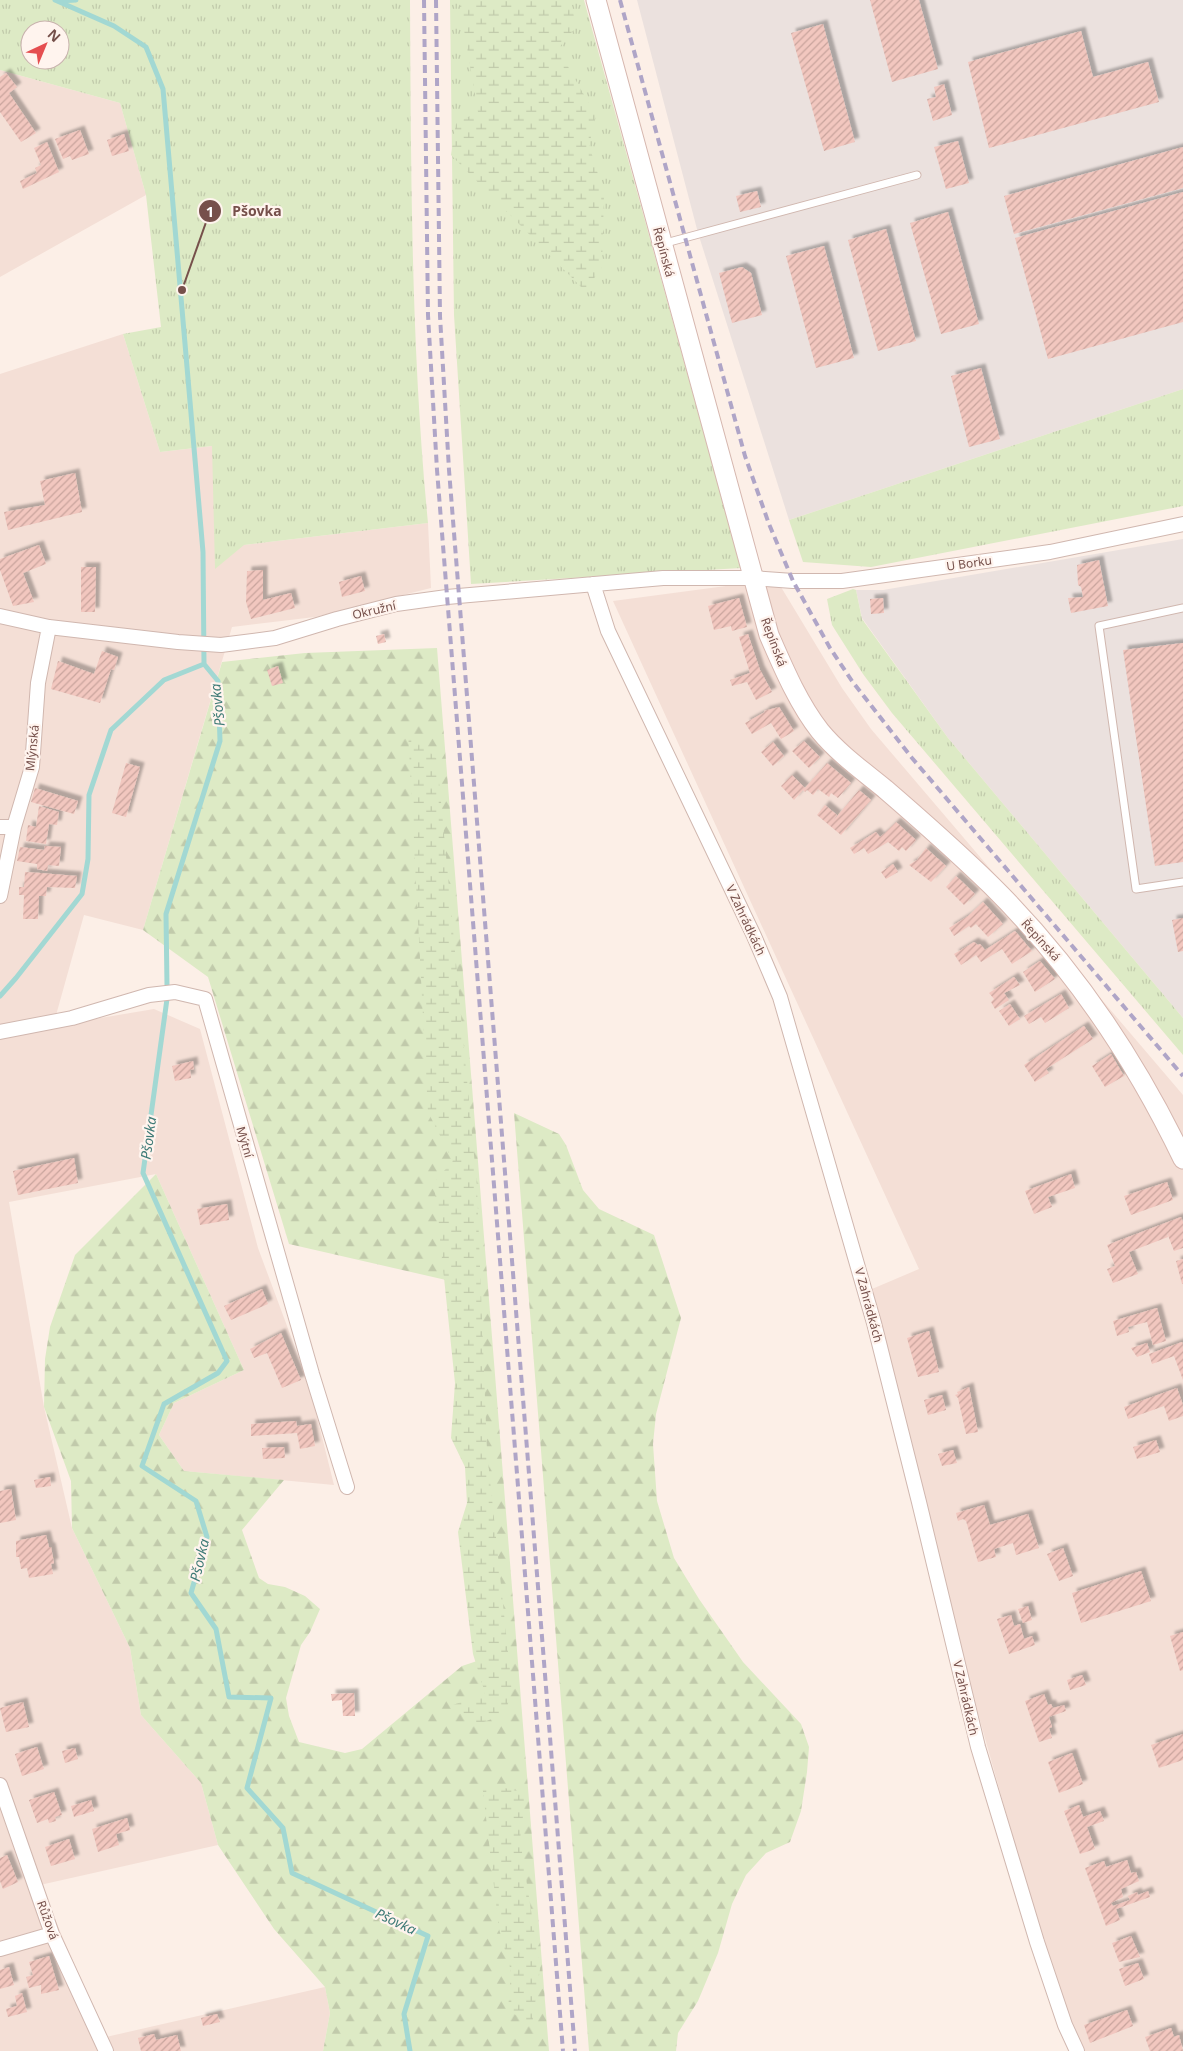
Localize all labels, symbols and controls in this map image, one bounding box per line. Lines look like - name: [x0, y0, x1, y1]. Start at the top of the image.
- north arrow: [20, 20, 70, 70]
- text: N: [44, 24, 65, 46]
- callout: Pšovka: [197, 197, 292, 226]
- text: 1: [206, 201, 214, 221]
- text: Pšovka: [232, 201, 282, 220]
- street label: Řepínská: [649, 225, 679, 279]
- street label: U Borku: [945, 551, 993, 575]
- street label: Okružní: [350, 597, 398, 623]
- street label: Řepínská: [757, 615, 791, 669]
- water label: Pšovka: [205, 683, 229, 727]
- street label: Mlýnská: [21, 724, 43, 772]
- street label: V Zahrádkách: [722, 882, 770, 958]
- street label: Řepínská: [1018, 915, 1064, 965]
- water label: Pšovka: [136, 1115, 160, 1161]
- street label: Mýtní: [232, 1124, 258, 1161]
- street label: V Zahrádkách: [851, 1266, 887, 1344]
- water label: Pšovka: [185, 1537, 213, 1583]
- street label: V Zahrádkách: [949, 1659, 983, 1737]
- street label: Růžová: [33, 1898, 63, 1942]
- water label: Pšovka: [372, 1903, 420, 1939]

